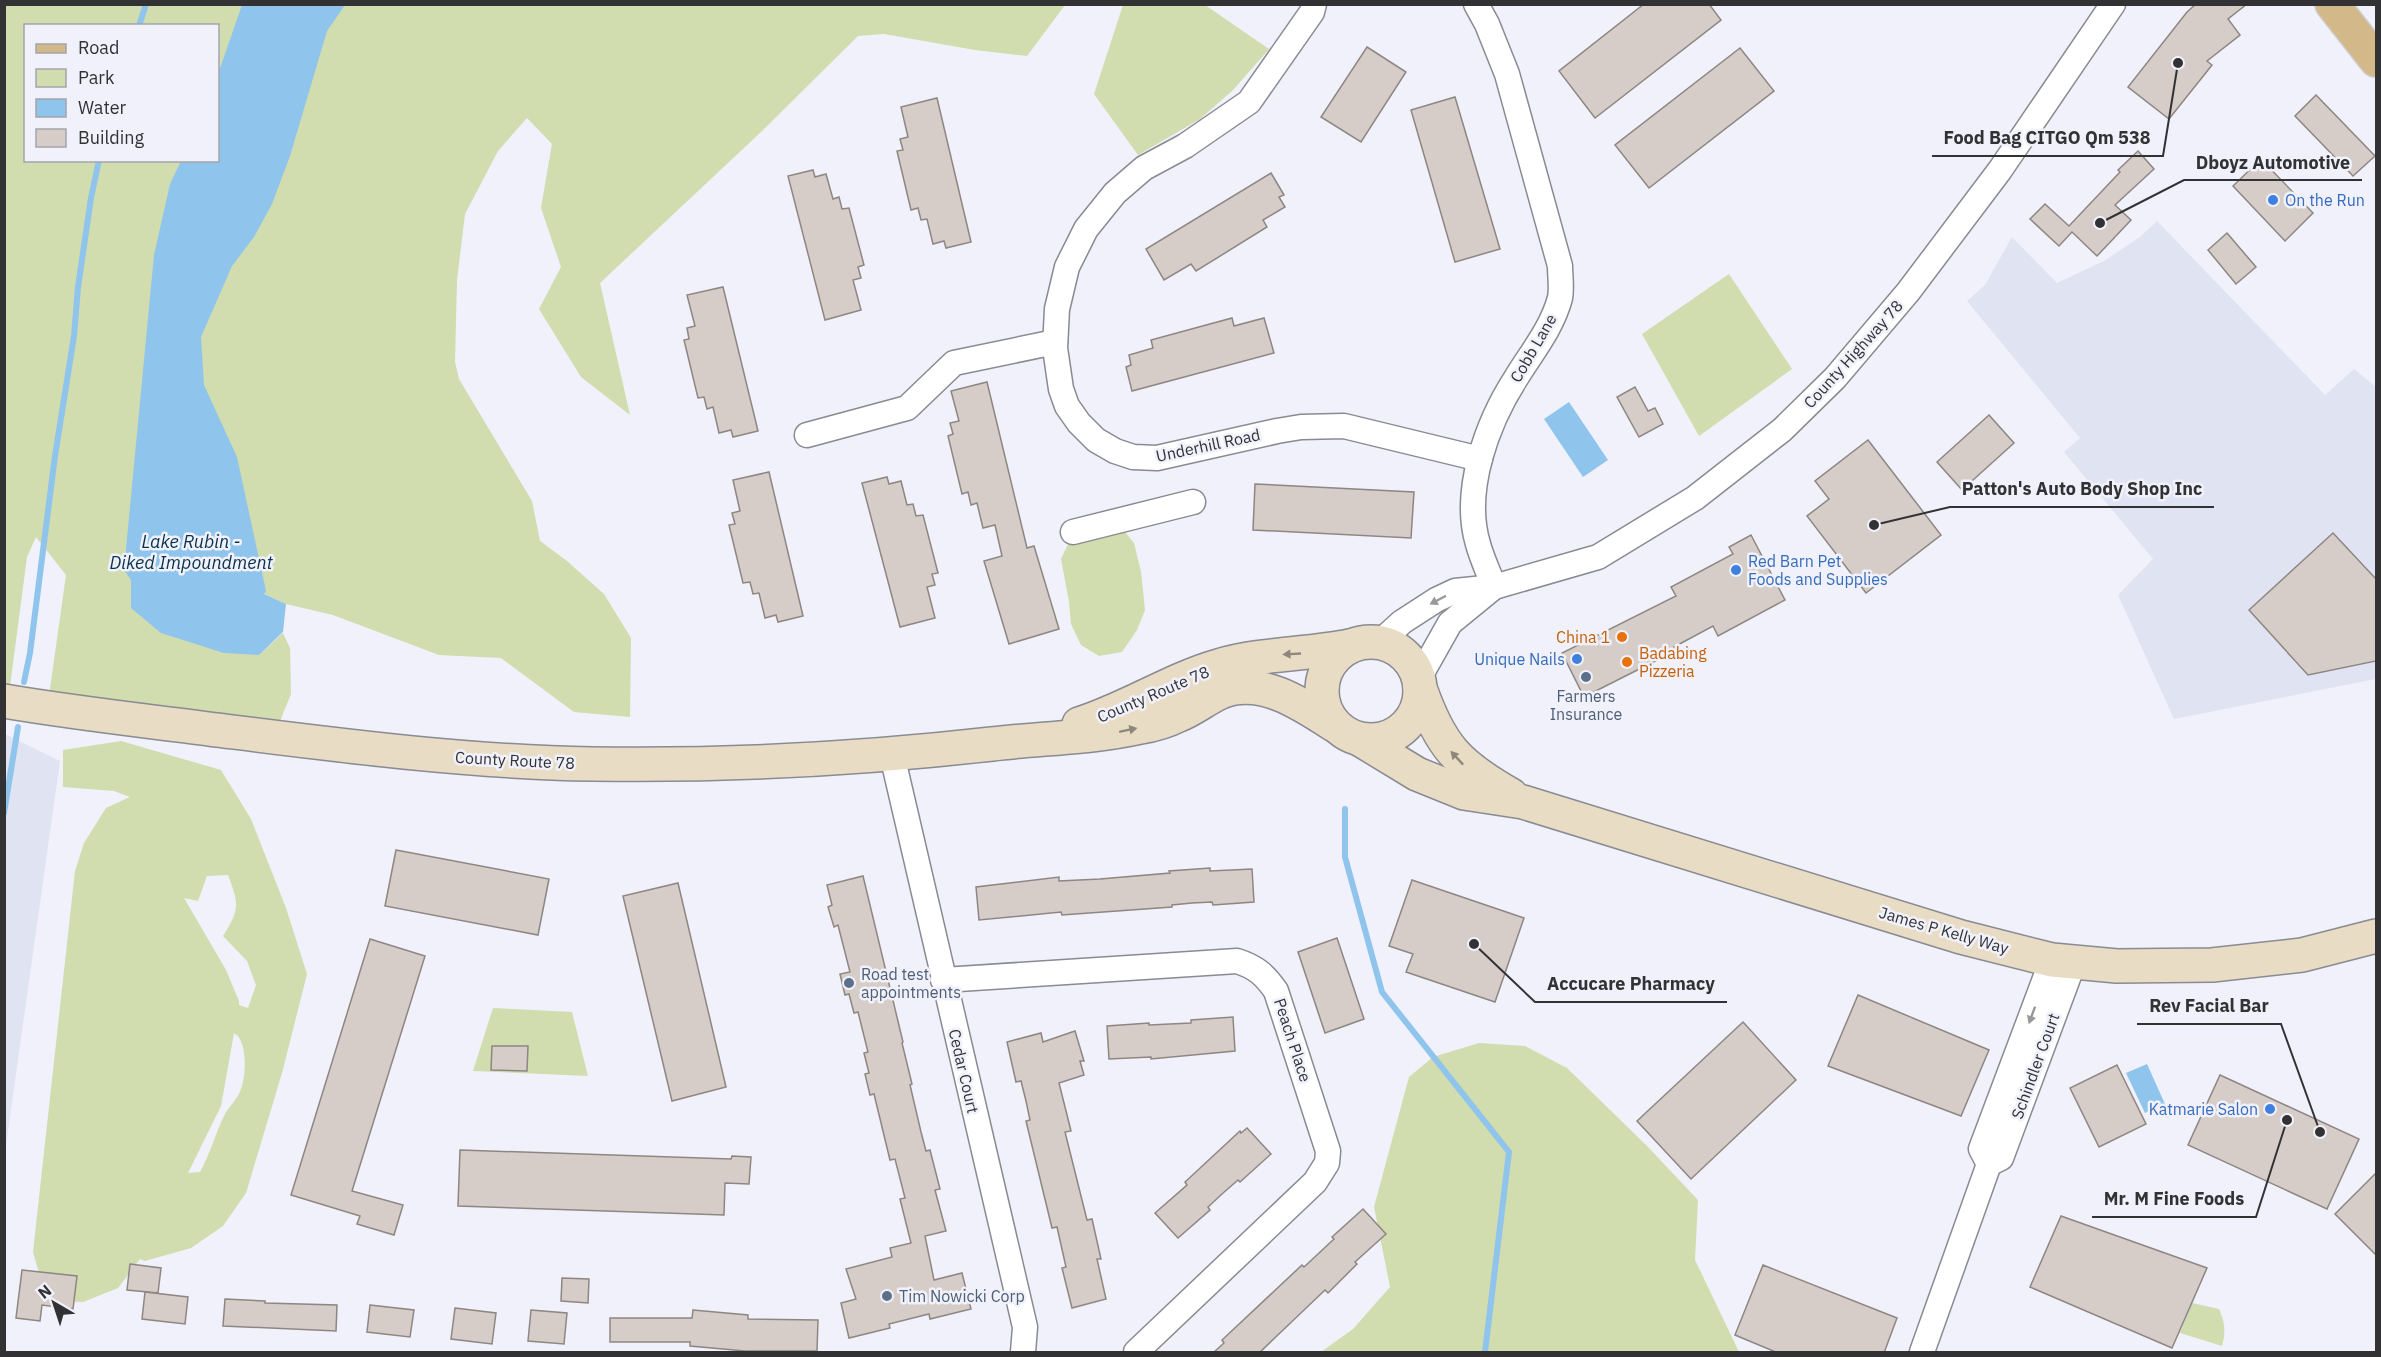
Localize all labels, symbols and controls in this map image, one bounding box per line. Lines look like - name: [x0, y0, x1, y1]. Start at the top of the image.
- legend: [24, 24, 219, 162]
- text: Road: [78, 36, 119, 59]
- text: Park: [78, 66, 115, 89]
- text: Water: [78, 96, 127, 119]
- callout: Food Bag CITGO Qm 538: [1932, 120, 2163, 156]
- text: Building: [78, 126, 145, 149]
- text: Food Bag CITGO Qm 538: [1944, 126, 2151, 149]
- callout: Dboyz Automotive: [2184, 144, 2362, 180]
- text: Dboyz Automotive: [2196, 151, 2350, 174]
- place label: On the Run: [2285, 190, 2365, 210]
- marker: On the Run: [2266, 193, 2280, 207]
- street label: County Highway 78: [1799, 296, 1907, 412]
- street label: Cobb Lane: [1505, 310, 1561, 386]
- street label: Underhill Road: [1154, 424, 1262, 466]
- callout: Patton's Auto Body Shop Inc: [1950, 471, 2214, 507]
- text: Patton's Auto Body Shop Inc: [1962, 477, 2202, 500]
- water label: Lake Rubin - Diked Impoundment: [109, 530, 274, 574]
- place label: Red Barn Pet Foods and Supplies: [1748, 551, 1888, 589]
- marker: Red Barn Pet Foods and Supplies: [1729, 563, 1743, 577]
- one-way arrow: [1429, 595, 1446, 605]
- place label: China 1: [1556, 627, 1610, 647]
- marker: China 1: [1615, 630, 1629, 644]
- place label: Badabing Pizzeria: [1639, 643, 1707, 681]
- place label: Unique Nails: [1474, 649, 1565, 669]
- one-way arrow: [1283, 650, 1302, 659]
- marker: Unique Nails: [1570, 652, 1584, 666]
- marker: Badabing Pizzeria: [1620, 655, 1634, 669]
- street label: County Route 78: [1094, 661, 1212, 727]
- marker: Farmers Insurance: [1579, 670, 1593, 684]
- place label: Farmers Insurance: [1550, 686, 1622, 724]
- one-way arrow: [1119, 725, 1138, 734]
- street label: County Route 78: [455, 747, 575, 773]
- one-way arrow: [1451, 751, 1465, 765]
- street label: James P Kelly Way: [1877, 902, 2011, 958]
- place label: Road test appointments: [861, 964, 961, 1002]
- callout: Accucare Pharmacy: [1535, 966, 1727, 1002]
- text: Accucare Pharmacy: [1547, 972, 1715, 995]
- marker: Road test appointments: [842, 976, 856, 990]
- callout: Rev Facial Bar: [2137, 988, 2281, 1024]
- text: Rev Facial Bar: [2149, 994, 2269, 1017]
- street label: Peach Place: [1270, 996, 1316, 1085]
- one-way arrow: [2027, 1006, 2037, 1024]
- street label: Schindler Court: [2007, 1010, 2063, 1122]
- street label: Cedar Court: [945, 1027, 983, 1115]
- place label: Katmarie Salon: [2149, 1099, 2258, 1119]
- marker: Katmarie Salon: [2263, 1102, 2277, 1116]
- callout: Mr. M Fine Foods: [2092, 1181, 2256, 1217]
- text: Mr. M Fine Foods: [2104, 1187, 2244, 1210]
- north arrow: [24, 1273, 84, 1333]
- text: N: [34, 1280, 55, 1303]
- place label: Tim Nowicki Corp: [899, 1286, 1025, 1306]
- marker: Tim Nowicki Corp: [880, 1289, 894, 1303]

